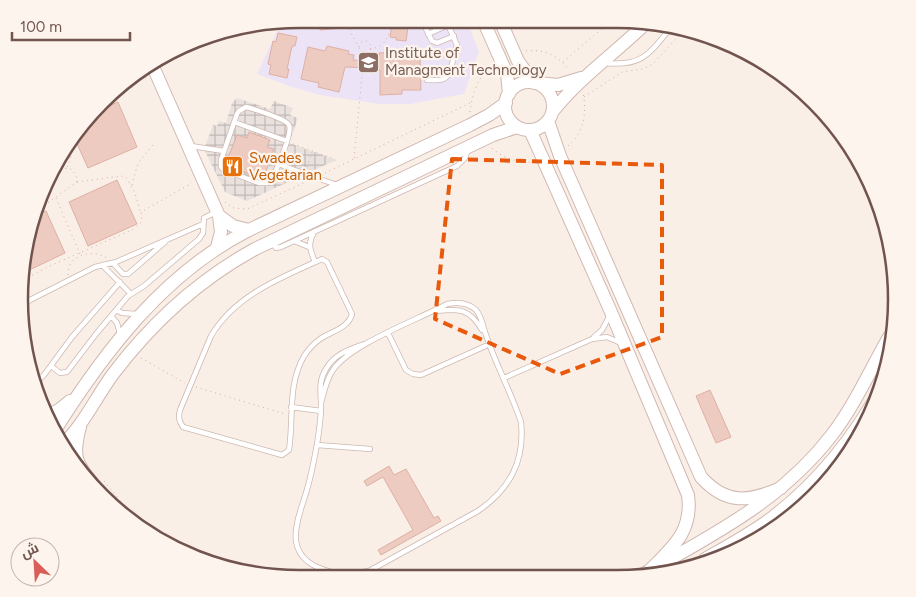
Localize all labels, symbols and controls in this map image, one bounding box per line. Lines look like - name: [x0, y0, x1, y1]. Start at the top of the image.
- scale bar: [12, 10, 130, 42]
- text: 100 m: [20, 18, 62, 36]
- place label: Institute of Managment Technology: [385, 44, 547, 79]
- school or university icon: Institute of Managment Technology: [357, 50, 381, 74]
- place label: Swades Vegetarian: [249, 149, 322, 184]
- restaurant icon: Swades Vegetarian: [221, 155, 245, 179]
- north arrow: [10, 537, 60, 587]
- text: ش: [18, 539, 41, 562]

